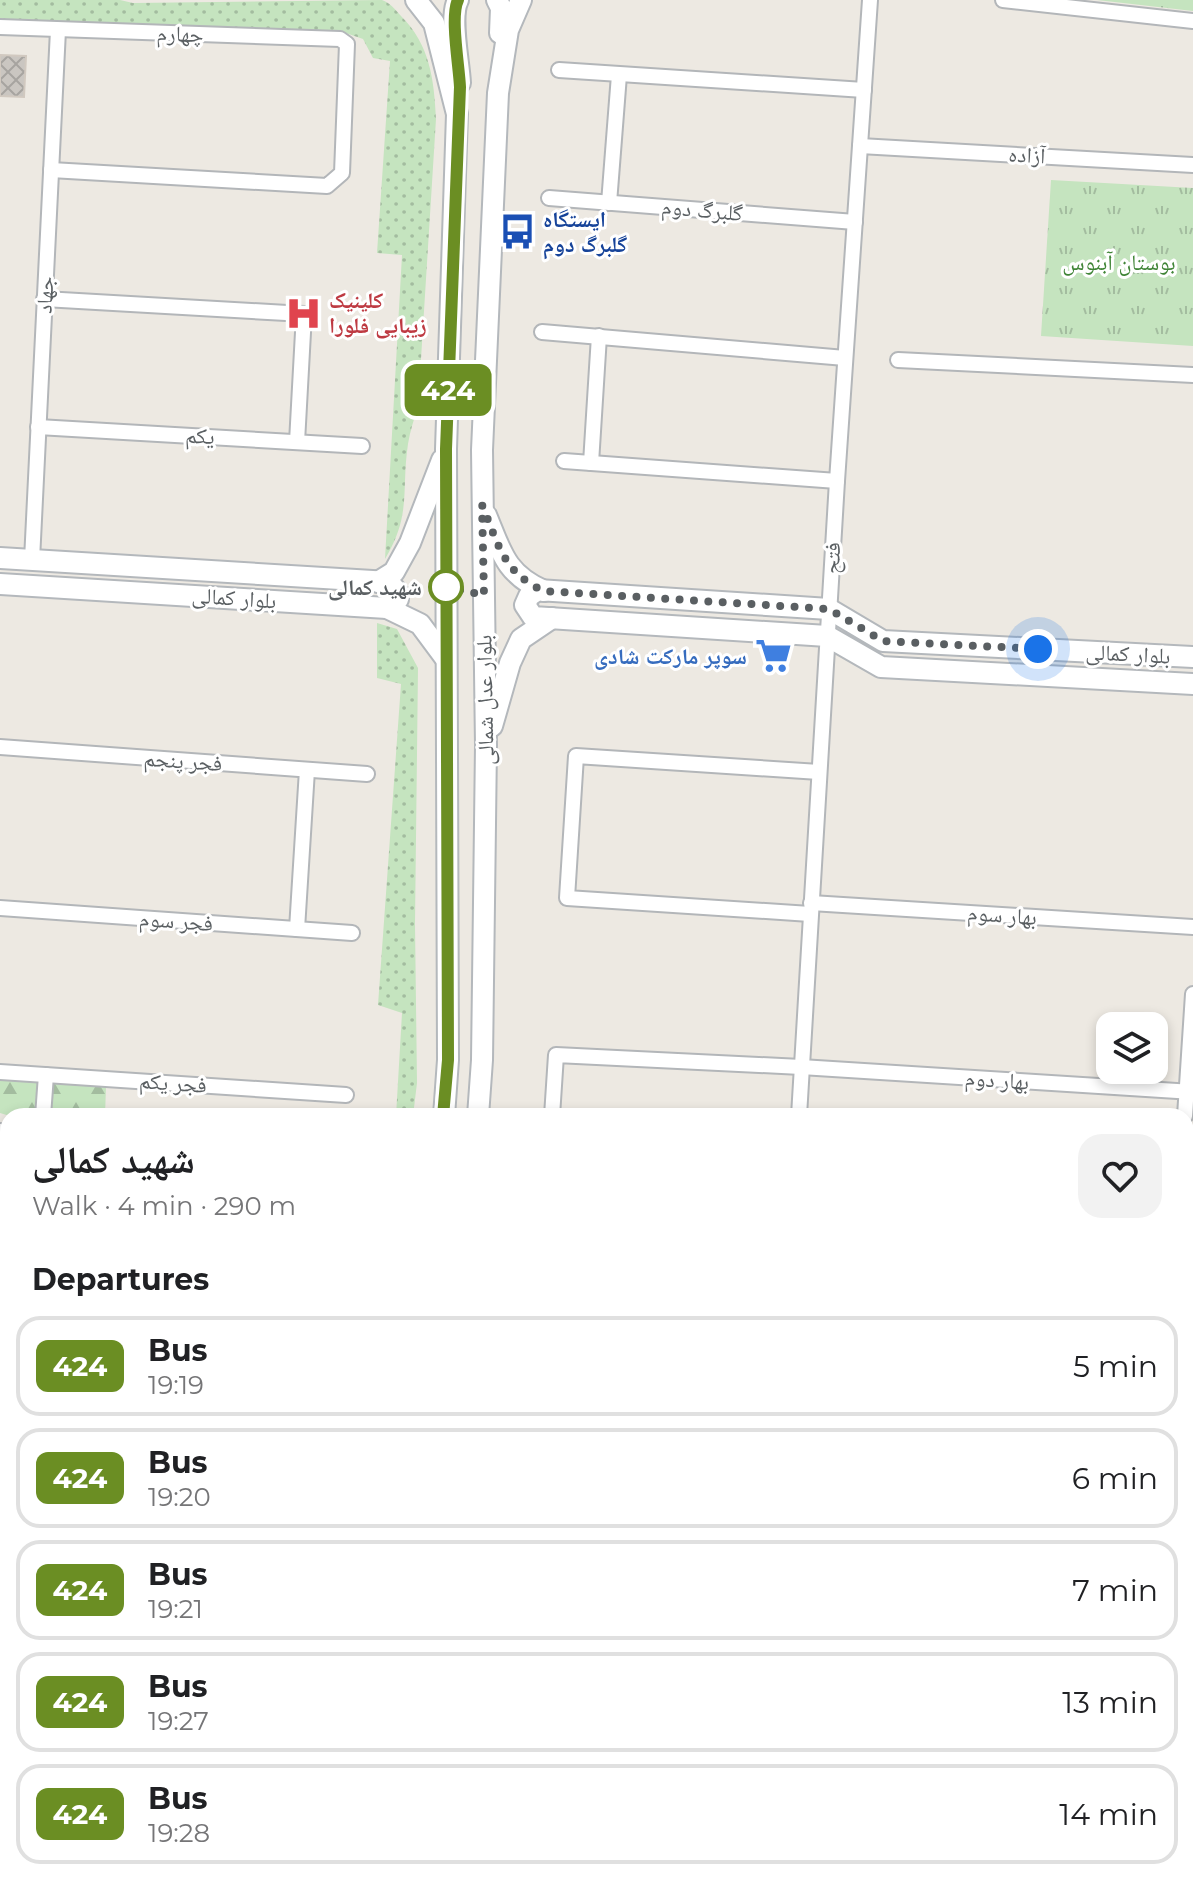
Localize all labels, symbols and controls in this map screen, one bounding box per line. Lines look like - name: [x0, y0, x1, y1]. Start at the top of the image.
- street label: چهارم: [156, 20, 204, 49]
- street label: آزاده: [1008, 141, 1047, 169]
- street label: گلبرگ دوم: [660, 193, 744, 228]
- place label: ایستگاه گلبرگ دوم: [543, 206, 628, 260]
- bus stop icon: ایستگاه گلبرگ دوم: [498, 213, 536, 251]
- park label: بوستان آبنوس: [1062, 249, 1176, 276]
- street label: جهاد: [31, 276, 59, 314]
- place label: کلینیک زیبایی فلورا: [329, 287, 427, 339]
- hospital icon: کلینیک زیبایی فلورا: [284, 294, 322, 332]
- line badge: 424: [402, 364, 494, 416]
- text: 424: [421, 373, 475, 407]
- street label: یکم: [185, 422, 215, 451]
- street label: فتح: [818, 541, 846, 575]
- marker: شهید کمالی: [429, 570, 463, 604]
- place label: شهید کمالی: [328, 574, 422, 601]
- street label: بلوار کمالی: [191, 582, 277, 614]
- your location: [1018, 629, 1058, 669]
- street label: بلوار عدل شمالی: [470, 635, 500, 765]
- supermarket icon: سوپر مارکت شادی: [754, 637, 792, 675]
- street label: بلوار کمالی: [1085, 638, 1171, 670]
- place label: سوپر مارکت شادی: [594, 643, 747, 670]
- street label: فجر پنجم: [143, 745, 223, 778]
- street label: بهار سوم: [966, 899, 1038, 932]
- street label: فجر سوم: [138, 905, 214, 938]
- map controls: [1096, 1012, 1168, 1084]
- button: layers: [1096, 1012, 1168, 1084]
- street label: بهار دوم: [964, 1064, 1030, 1097]
- street label: فجر یکم: [138, 1067, 208, 1100]
- button: heart: [1078, 1134, 1162, 1218]
- text: شهید کمالی: [32, 1136, 195, 1183]
- text: Walk · 4 min · 290 m: [32, 1190, 296, 1222]
- text: Departures: [32, 1261, 209, 1298]
- text: Bus: [148, 1332, 208, 1369]
- text: 5 min: [1073, 1348, 1158, 1385]
- text: 424: [53, 1349, 107, 1383]
- text: 19:19: [148, 1369, 204, 1401]
- text: Bus: [148, 1444, 208, 1481]
- text: 6 min: [1072, 1460, 1158, 1497]
- text: 424: [53, 1461, 107, 1495]
- text: 19:20: [148, 1481, 211, 1513]
- text: Bus: [148, 1556, 208, 1593]
- text: 7 min: [1072, 1572, 1158, 1609]
- text: 424: [53, 1573, 107, 1607]
- text: 19:21: [148, 1593, 203, 1625]
- text: Bus: [148, 1668, 208, 1705]
- text: 13 min: [1062, 1684, 1158, 1721]
- text: 424: [53, 1685, 107, 1719]
- text: 19:27: [148, 1705, 209, 1737]
- text: Bus: [148, 1780, 208, 1817]
- text: 14 min: [1059, 1796, 1158, 1833]
- text: 424: [53, 1797, 107, 1831]
- text: 19:28: [148, 1817, 210, 1849]

